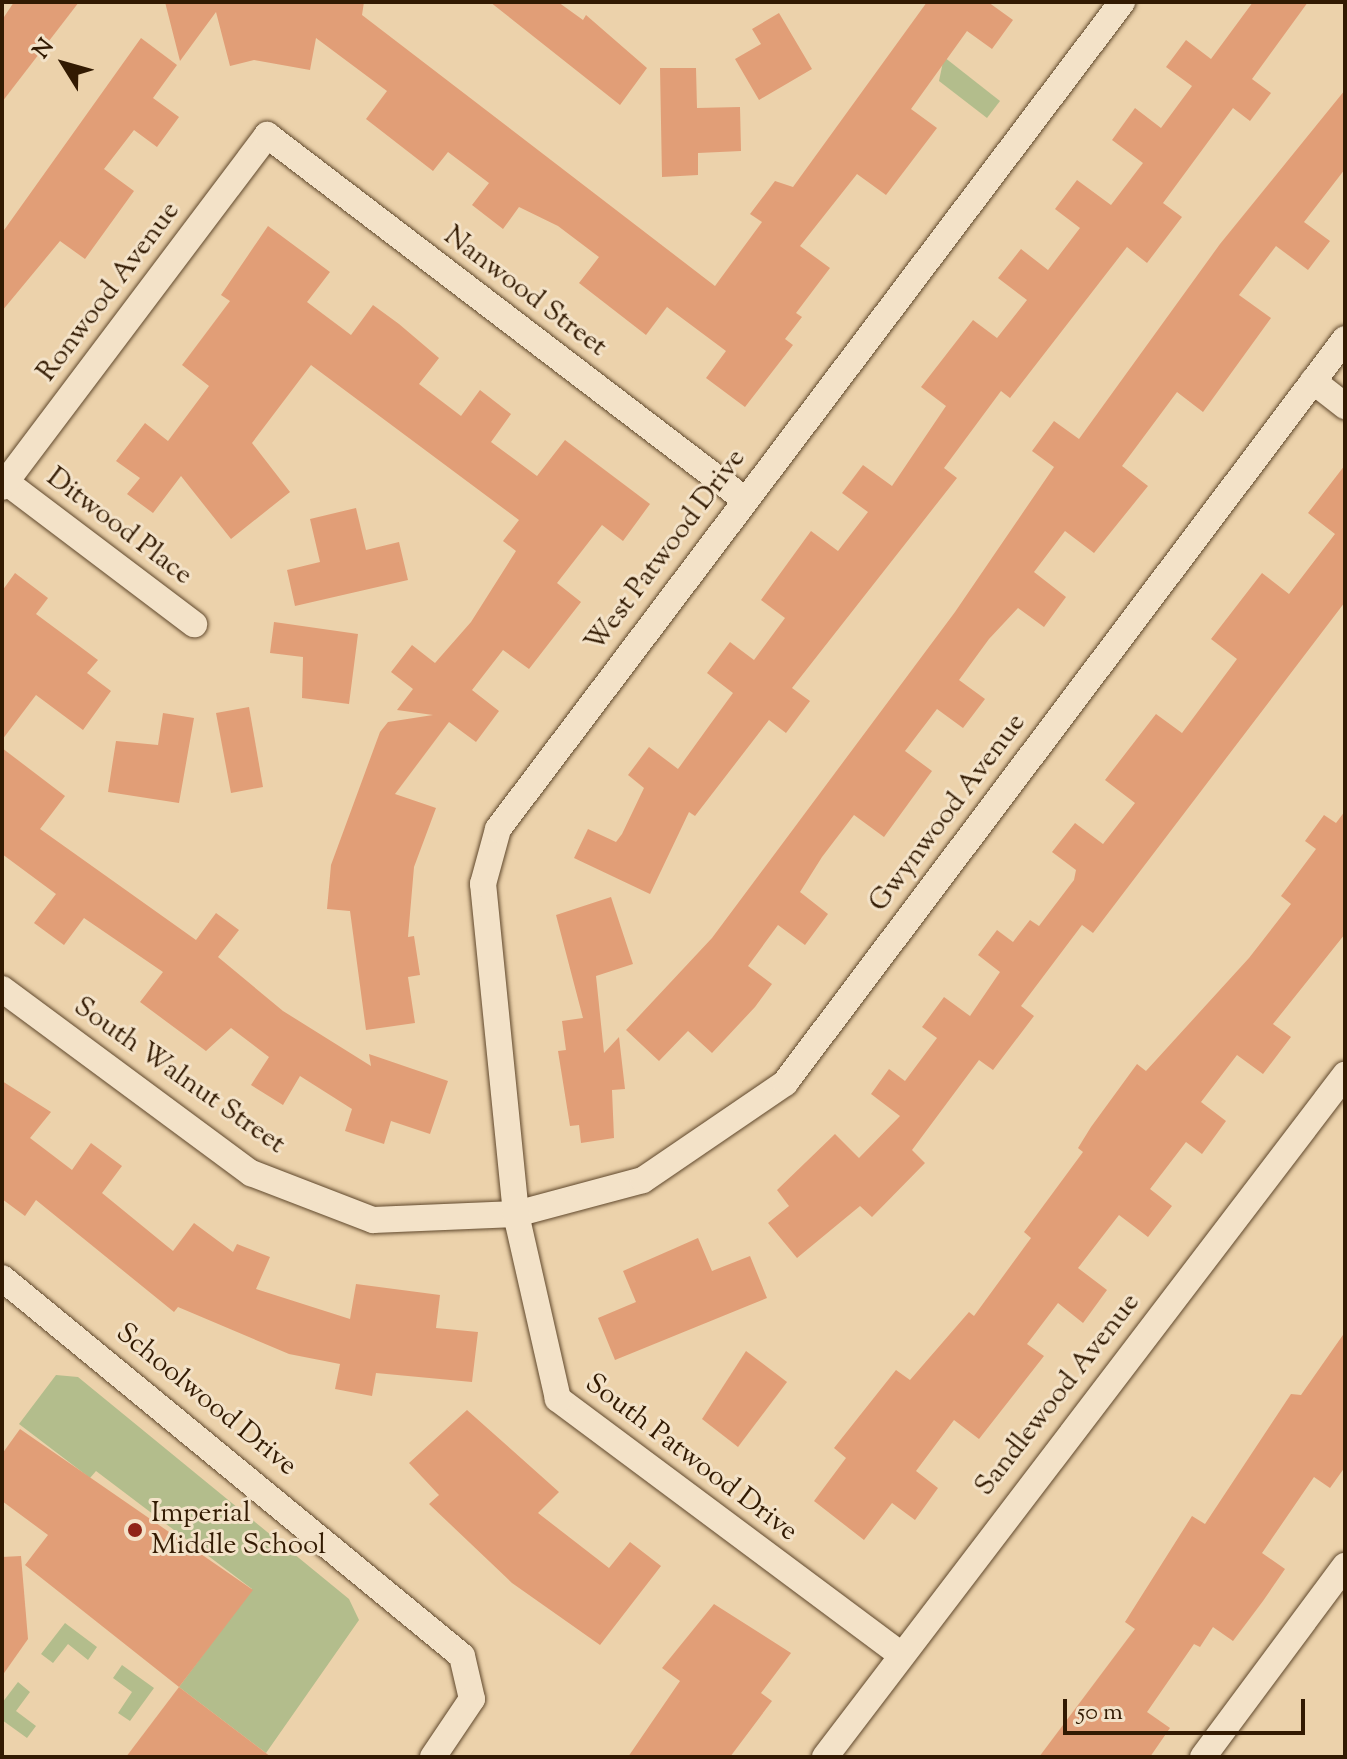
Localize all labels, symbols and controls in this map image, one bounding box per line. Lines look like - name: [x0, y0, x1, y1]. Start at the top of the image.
- north arrow: [24, 24, 104, 104]
- text: N: [27, 33, 63, 66]
- street label: Ronwood Avenue: [30, 195, 188, 389]
- street label: Nanwood Street: [437, 220, 613, 364]
- street label: West Patwood Drive: [579, 443, 753, 659]
- street label: Ditwood Place: [39, 461, 199, 593]
- street label: Gwynwood Avenue: [862, 707, 1034, 919]
- street label: South Walnut Street: [67, 990, 291, 1162]
- street label: Sandlewood Avenue: [968, 1287, 1148, 1503]
- street label: Schoolwood Drive: [109, 1317, 303, 1483]
- street label: South Patwood Drive: [578, 1367, 804, 1549]
- place label: Imperial Middle School: [151, 1497, 326, 1563]
- marker: Imperial Middle School: [126, 1521, 144, 1539]
- scale bar: [1067, 1683, 1309, 1733]
- text: 50 m: [1077, 1696, 1123, 1730]

